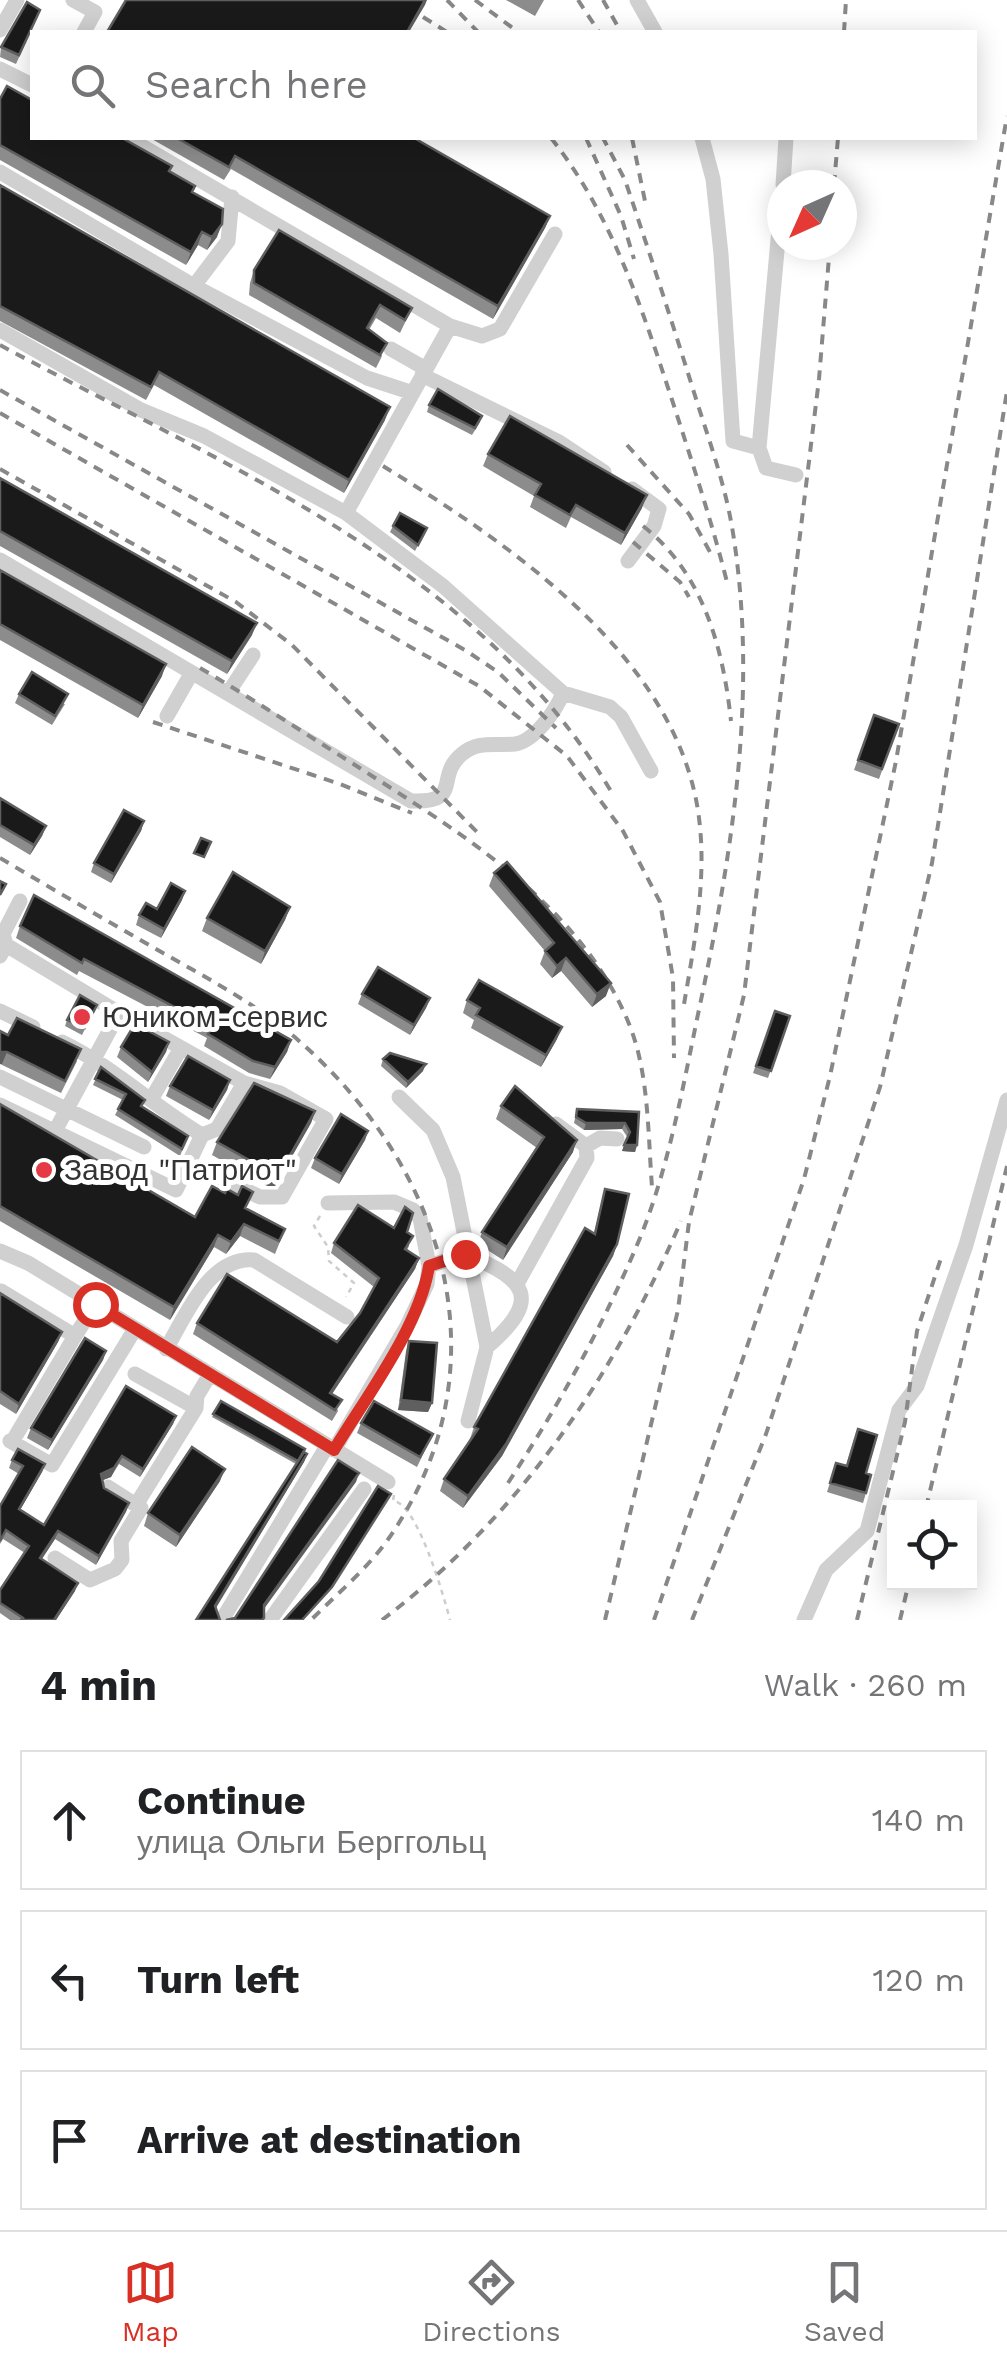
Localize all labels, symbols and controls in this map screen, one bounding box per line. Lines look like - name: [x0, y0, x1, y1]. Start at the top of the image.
- search box: [30, 30, 977, 140]
- icon: search: [65, 58, 120, 113]
- text: Search here: [145, 63, 368, 107]
- north arrow: [767, 170, 857, 260]
- place label: Юником-сервис: [102, 999, 328, 1034]
- marker: Юником-сервис: [71, 1006, 93, 1028]
- place label: Завод "Патриот": [64, 1152, 297, 1187]
- marker: Завод "Патриот": [33, 1159, 55, 1181]
- route end: [443, 1232, 489, 1278]
- route start: [73, 1282, 119, 1328]
- map controls: [887, 1500, 977, 1590]
- button: locate: [887, 1500, 977, 1590]
- text: 4 min: [40, 1661, 157, 1710]
- text: Walk · 260 m: [764, 1666, 967, 1704]
- text: Continue: [137, 1779, 306, 1823]
- icon: ahead: [42, 1793, 97, 1848]
- text: 140 m: [872, 1801, 965, 1839]
- text: улица Ольги Берггольц: [137, 1823, 486, 1861]
- icon: left: [42, 1953, 97, 2008]
- text: Turn left: [137, 1958, 299, 2002]
- text: 120 m: [873, 1961, 965, 1999]
- icon: arrive: [42, 2113, 97, 2168]
- text: Arrive at destination: [137, 2118, 522, 2162]
- tab: Map: [122, 2255, 179, 2348]
- tab: Directions: [422, 2255, 561, 2348]
- tab: Saved: [804, 2255, 885, 2348]

